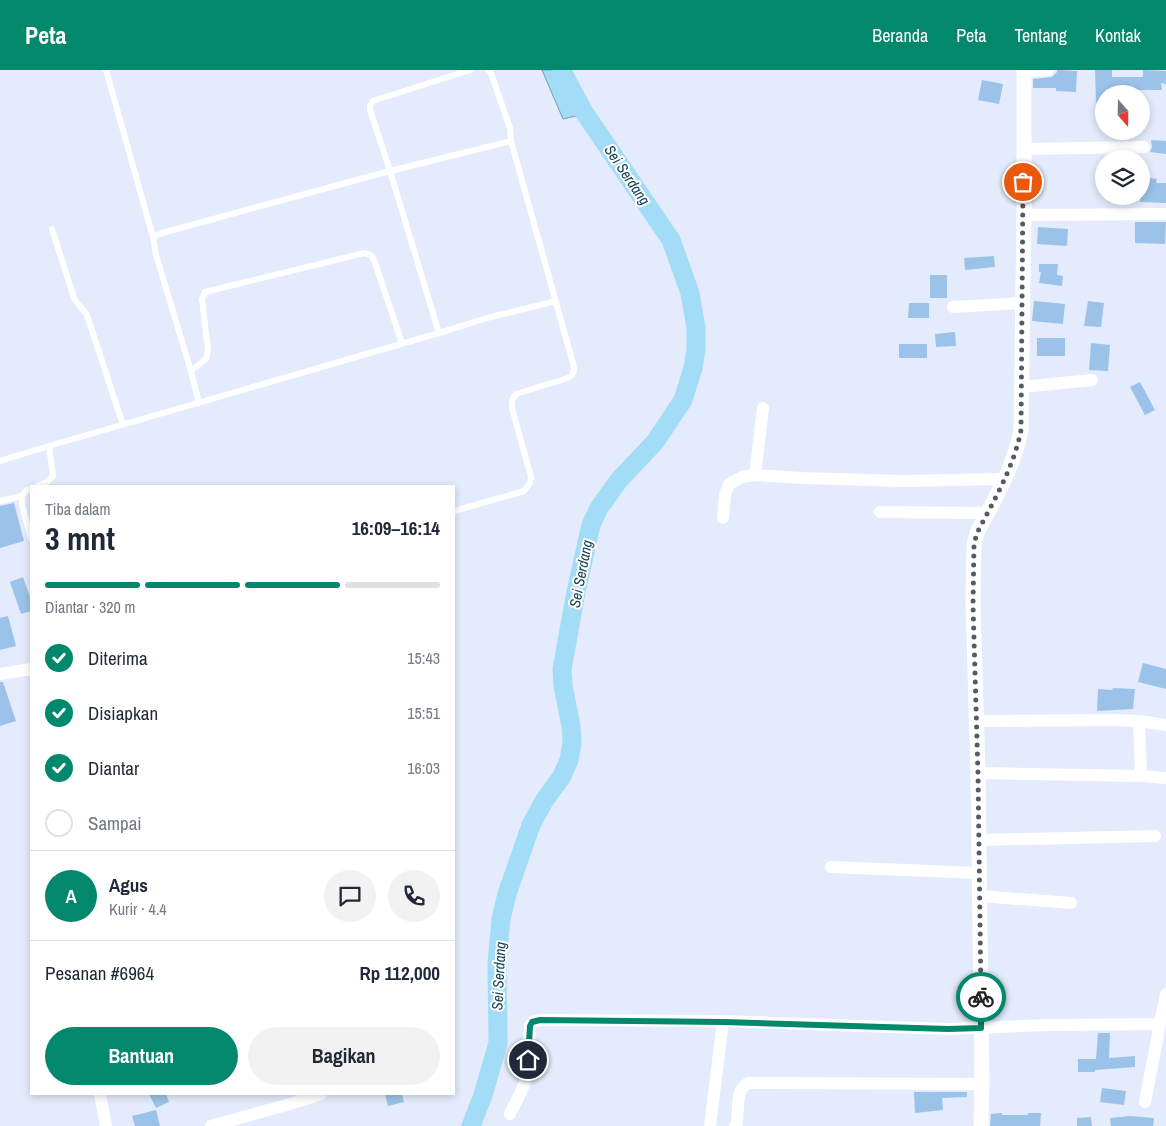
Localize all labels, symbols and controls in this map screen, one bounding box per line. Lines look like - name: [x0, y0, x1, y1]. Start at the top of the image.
- text: Peta: [25, 19, 67, 51]
- text: Beranda: [872, 23, 928, 48]
- text: Peta: [956, 23, 987, 48]
- text: Tentang: [1015, 23, 1067, 48]
- text: Kontak: [1095, 23, 1141, 48]
- north arrow: [1095, 85, 1150, 140]
- map controls: [1095, 85, 1150, 205]
- water label: Sei Serdang: [600, 140, 655, 209]
- button: layers: [1095, 150, 1150, 205]
- pin: [1002, 161, 1044, 203]
- icon: bag: [1009, 168, 1037, 196]
- text: Tiba dalam: [45, 498, 110, 520]
- text: 16:09–16:14: [352, 515, 440, 541]
- text: 3 mnt: [45, 517, 115, 560]
- water label: Sei Serdang: [564, 538, 597, 609]
- text: Diantar · 320 m: [45, 596, 135, 618]
- icon: check: [45, 644, 73, 672]
- text: Diterima: [88, 645, 148, 671]
- text: 15:43: [407, 647, 440, 669]
- icon: check: [45, 699, 73, 727]
- text: Disiapkan: [88, 700, 158, 726]
- text: 15:51: [407, 702, 440, 724]
- icon: check: [45, 754, 73, 782]
- text: Diantar: [88, 755, 139, 781]
- text: 16:03: [407, 757, 440, 779]
- text: Sampai: [88, 810, 142, 836]
- button: chat: [324, 870, 376, 922]
- button: phone: [388, 870, 440, 922]
- text: Agus: [109, 872, 148, 898]
- text: A: [65, 883, 77, 909]
- text: Kurir · 4.4: [109, 898, 167, 920]
- water label: Sei Serdang: [486, 941, 511, 1011]
- text: Pesanan #6964: [45, 960, 154, 986]
- text: Rp 112,000: [359, 960, 440, 986]
- courier: [956, 972, 1006, 1022]
- icon: bike: [967, 983, 995, 1011]
- button: Bantuan: [45, 1027, 238, 1085]
- button: Bagikan: [248, 1027, 440, 1085]
- pin: [507, 1039, 549, 1081]
- icon: home: [514, 1046, 542, 1074]

